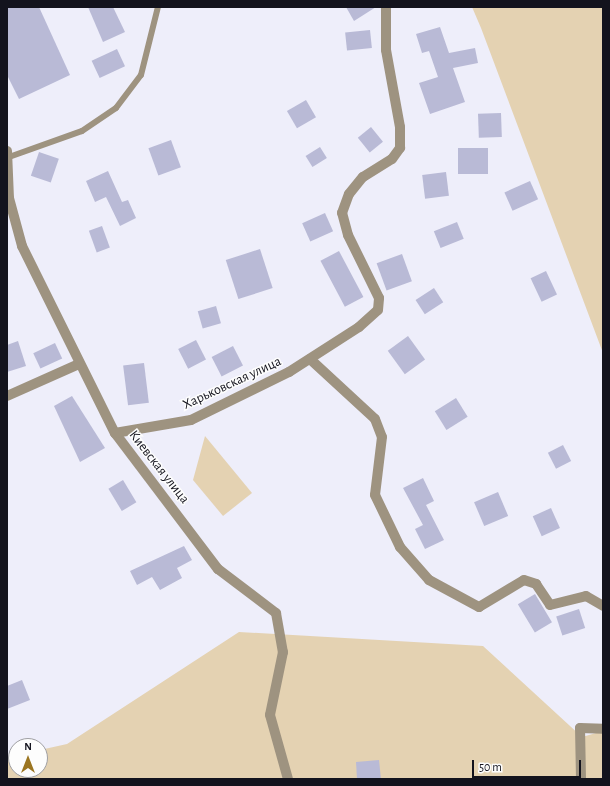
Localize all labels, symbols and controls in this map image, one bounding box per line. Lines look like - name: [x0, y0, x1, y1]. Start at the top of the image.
- street label: Харьковская улица: [180, 353, 284, 413]
- street label: Киевская улица: [125, 427, 193, 507]
- north arrow: [8, 738, 48, 778]
- text: N: [24, 741, 32, 752]
- scale bar: [474, 752, 583, 778]
- text: 50 m: [479, 761, 502, 773]

